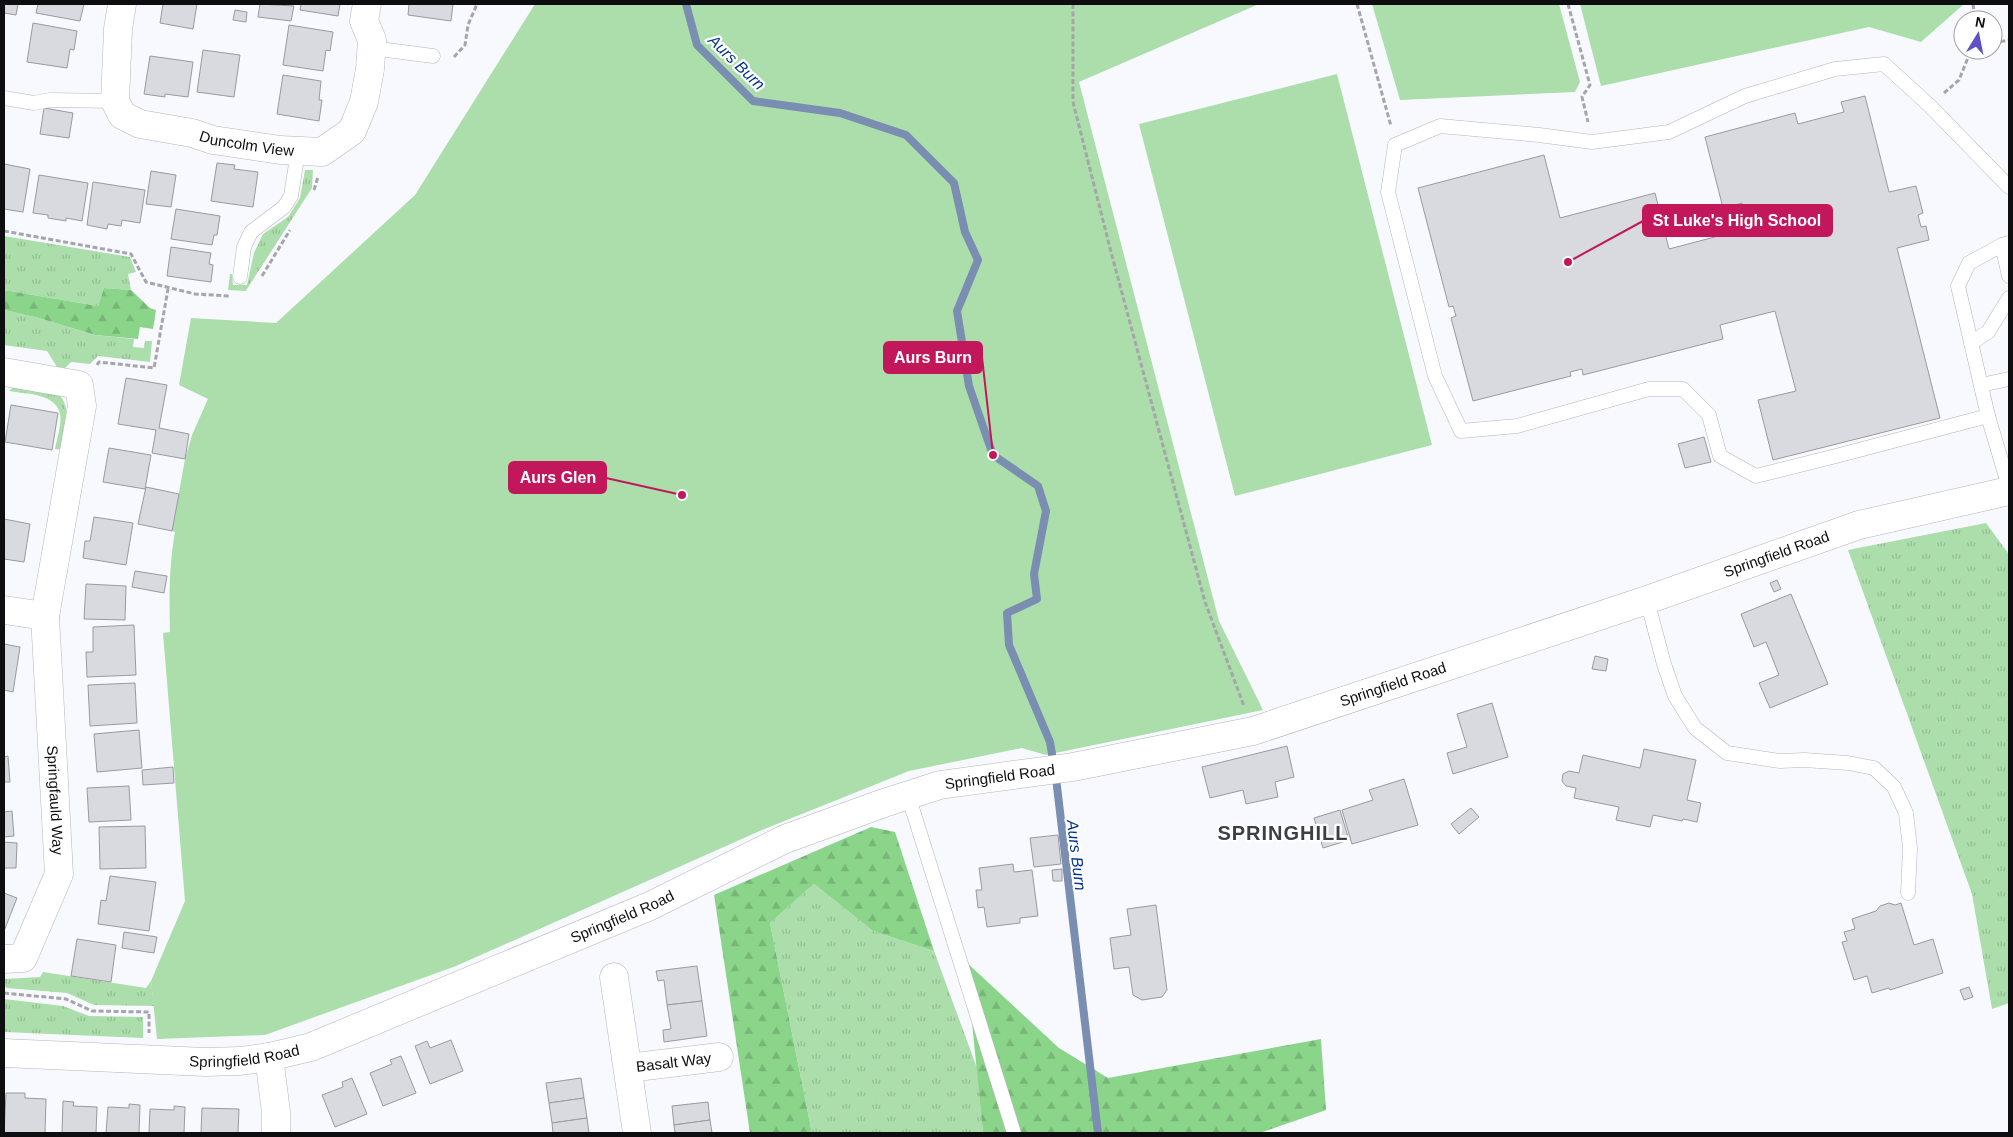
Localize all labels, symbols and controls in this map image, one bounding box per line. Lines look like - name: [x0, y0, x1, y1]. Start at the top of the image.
- north arrow: [1953, 10, 2003, 60]
- text: N: [1974, 13, 1987, 31]
- water label: Aurs Burn: [704, 31, 768, 93]
- street label: Duncolm View: [197, 127, 295, 159]
- callout: St Luke's High School: [1643, 205, 1832, 236]
- text: St Luke's High School: [1653, 212, 1821, 229]
- callout: Aurs Burn: [884, 342, 982, 373]
- text: Aurs Burn: [894, 349, 972, 366]
- callout: Aurs Glen: [509, 462, 606, 493]
- text: Aurs Glen: [520, 469, 596, 486]
- street label: Springfield Road: [1721, 527, 1831, 580]
- street label: Springfield Road: [1337, 658, 1448, 710]
- street label: Springfauld Way: [44, 745, 67, 856]
- street label: Springfield Road: [944, 761, 1056, 792]
- water label: Aurs Burn: [1064, 818, 1089, 892]
- district label: SPRINGHILL: [1217, 822, 1349, 844]
- street label: Springfield Road: [568, 887, 677, 946]
- street label: Springfield Road: [189, 1041, 301, 1070]
- street label: Basalt Way: [635, 1049, 713, 1075]

